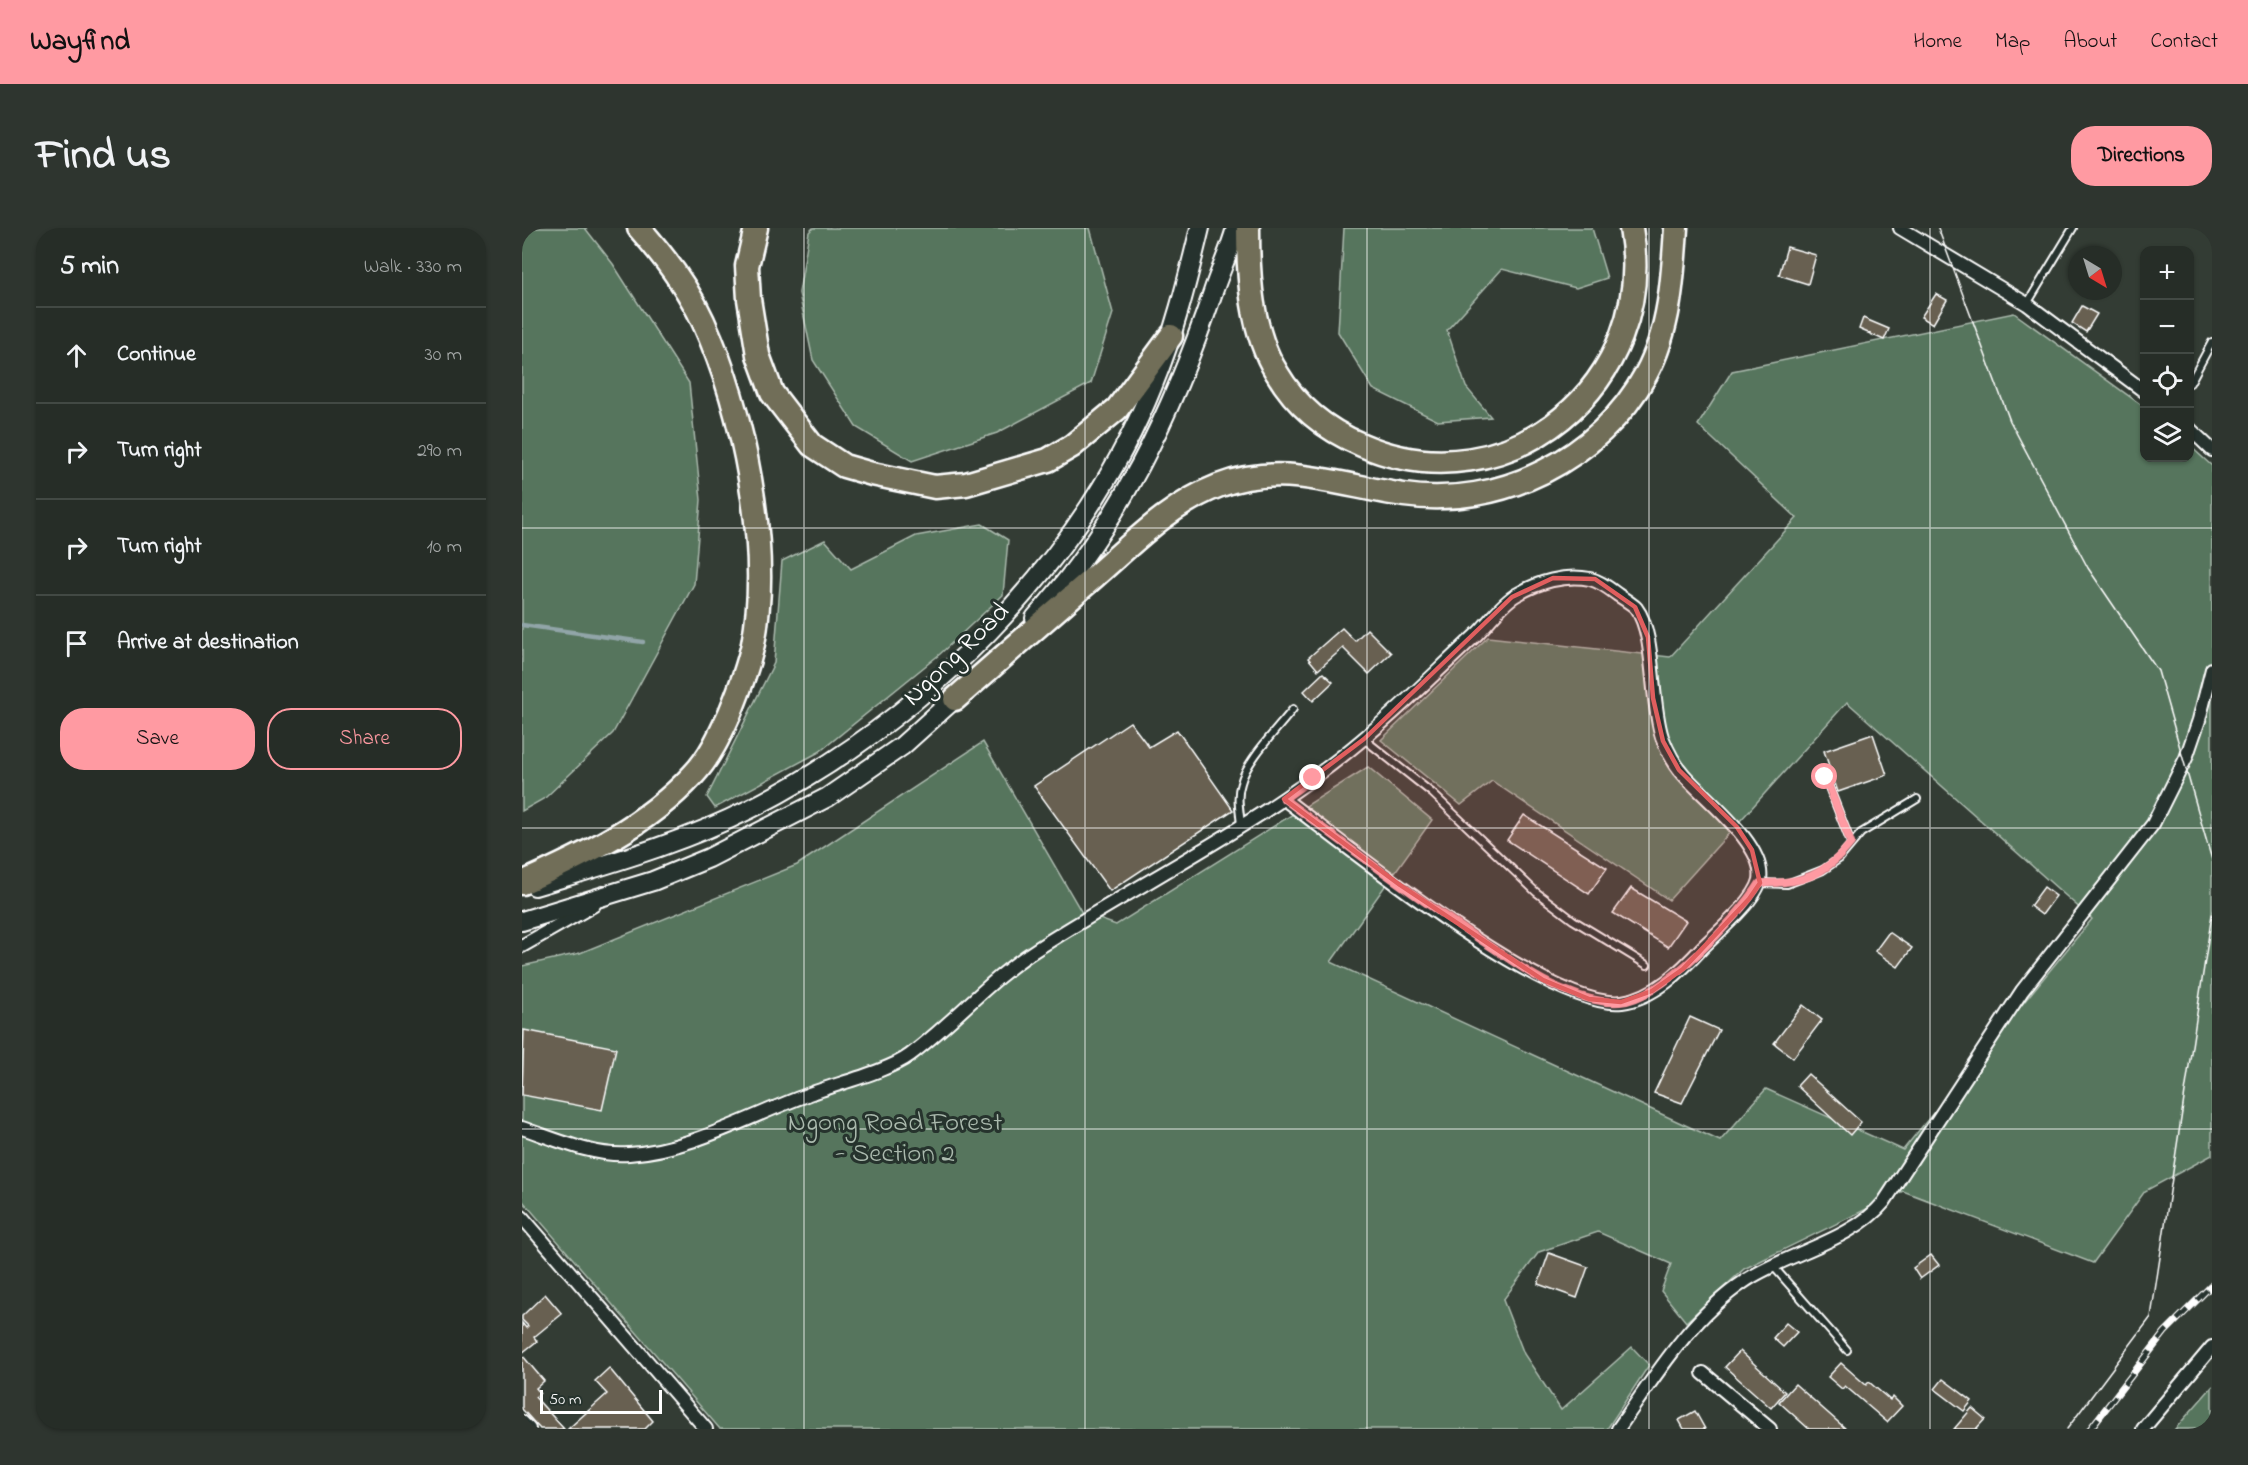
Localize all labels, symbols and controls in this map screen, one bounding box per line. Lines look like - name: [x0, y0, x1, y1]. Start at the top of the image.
- text: Wayfind: [30, 22, 130, 63]
- text: Home: [1913, 27, 1962, 57]
- text: Map: [1995, 27, 2030, 57]
- text: About: [2063, 27, 2117, 57]
- text: Contact: [2150, 27, 2218, 57]
- text: Find us: [36, 126, 171, 187]
- button: Directions: [2071, 126, 2212, 186]
- north arrow: [2068, 246, 2122, 300]
- map controls: [2140, 246, 2194, 462]
- button: +: [2140, 246, 2194, 300]
- text: 5 min: [60, 248, 119, 286]
- text: Walk · 330 m: [364, 253, 462, 282]
- button: −: [2140, 300, 2194, 354]
- icon: ahead: [60, 339, 93, 372]
- text: Continue: [117, 339, 196, 371]
- text: 30 m: [425, 341, 462, 370]
- button: locate: [2140, 354, 2194, 408]
- button: layers: [2140, 408, 2194, 462]
- icon: right: [60, 435, 93, 468]
- text: Turn right: [117, 435, 202, 467]
- text: 290 m: [417, 437, 462, 466]
- icon: right: [60, 531, 93, 564]
- text: Turn right: [117, 531, 202, 563]
- text: 10 m: [426, 533, 462, 562]
- street label: Ngong Road: [895, 594, 1019, 716]
- icon: arrive: [60, 627, 93, 660]
- text: Arrive at destination: [117, 627, 299, 659]
- button: Save: [60, 708, 255, 770]
- button: Share: [267, 708, 462, 770]
- route start: [1811, 763, 1837, 789]
- route end: [1299, 764, 1325, 790]
- park label: Ngong Road Forest - Section 2: [788, 1104, 1002, 1174]
- scale bar: [540, 1387, 662, 1414]
- text: 50 m: [549, 1388, 581, 1412]

